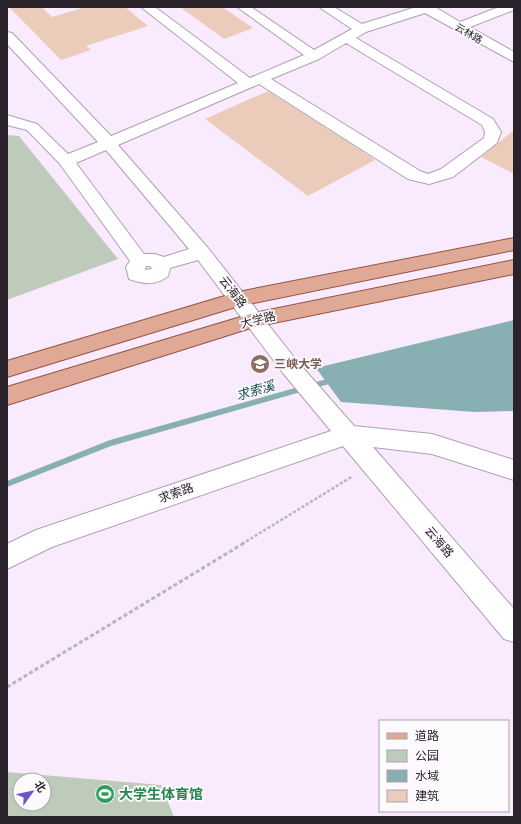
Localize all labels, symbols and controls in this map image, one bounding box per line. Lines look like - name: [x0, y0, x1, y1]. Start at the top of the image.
- street label: 云林路: [453, 20, 485, 47]
- street label: 云海路: [216, 273, 250, 310]
- street label: 大学路: [239, 308, 277, 331]
- school or university icon: 三峡大学: [249, 353, 271, 375]
- place label: 三峡大学: [274, 356, 322, 371]
- water label: 求索溪: [234, 376, 278, 403]
- street label: 求索路: [156, 480, 195, 505]
- street label: 云海路: [422, 523, 457, 560]
- legend: [379, 720, 509, 812]
- text: 道路: [415, 728, 439, 743]
- text: 公园: [415, 748, 439, 763]
- text: 水域: [415, 768, 439, 783]
- north arrow: [12, 772, 52, 812]
- text: 北: [32, 778, 49, 795]
- sports icon: 大学生体育馆: [94, 783, 116, 805]
- place label: 大学生体育馆: [119, 785, 203, 803]
- text: 建筑: [415, 788, 439, 803]

